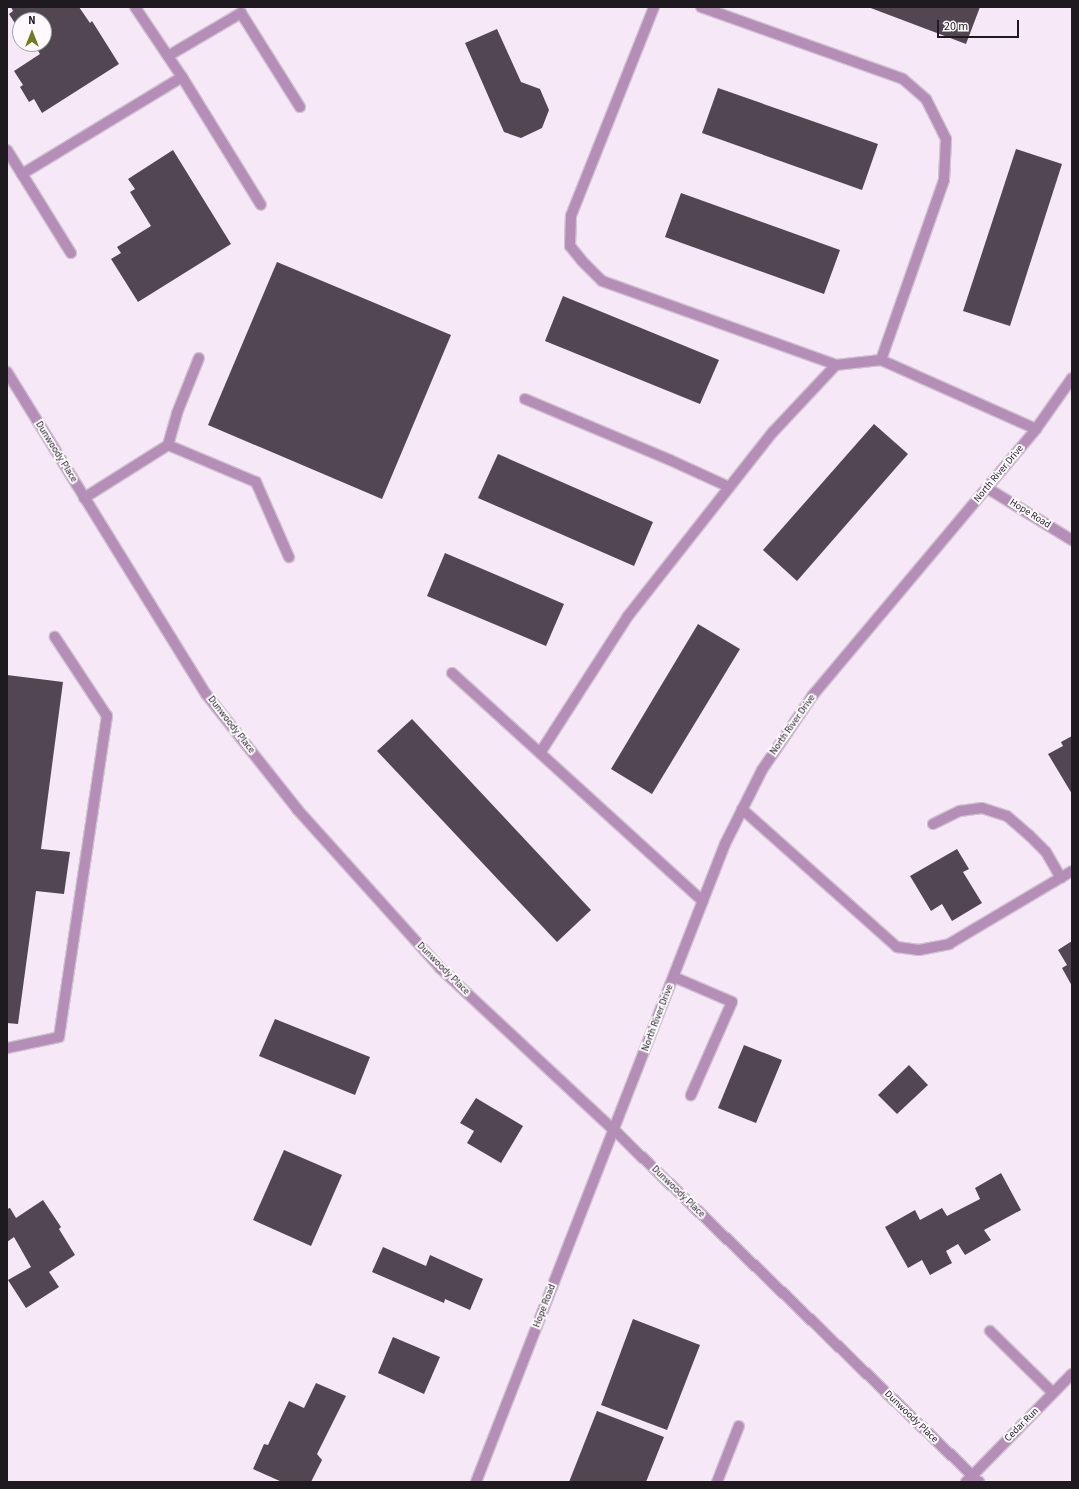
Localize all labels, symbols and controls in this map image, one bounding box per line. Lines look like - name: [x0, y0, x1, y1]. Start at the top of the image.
- north arrow: [12, 12, 52, 52]
- scale bar: [939, 12, 1021, 38]
- text: N: [28, 13, 36, 28]
- text: 20 m: [944, 18, 968, 35]
- street label: Dunwoody Place: [32, 419, 80, 485]
- street label: North River Drive: [972, 443, 1026, 505]
- street label: Hope Road: [1007, 497, 1053, 531]
- street label: North River Drive: [768, 692, 818, 758]
- street label: Dunwoody Place: [205, 694, 257, 756]
- street label: Dunwoody Place: [414, 940, 472, 998]
- street label: North River Drive: [640, 983, 676, 1053]
- street label: Dunwoody Place: [649, 1163, 707, 1221]
- street label: Hope Road: [531, 1282, 559, 1330]
- street label: Dunwoody Place: [882, 1388, 940, 1446]
- street label: Cedar Run: [1002, 1405, 1042, 1445]

